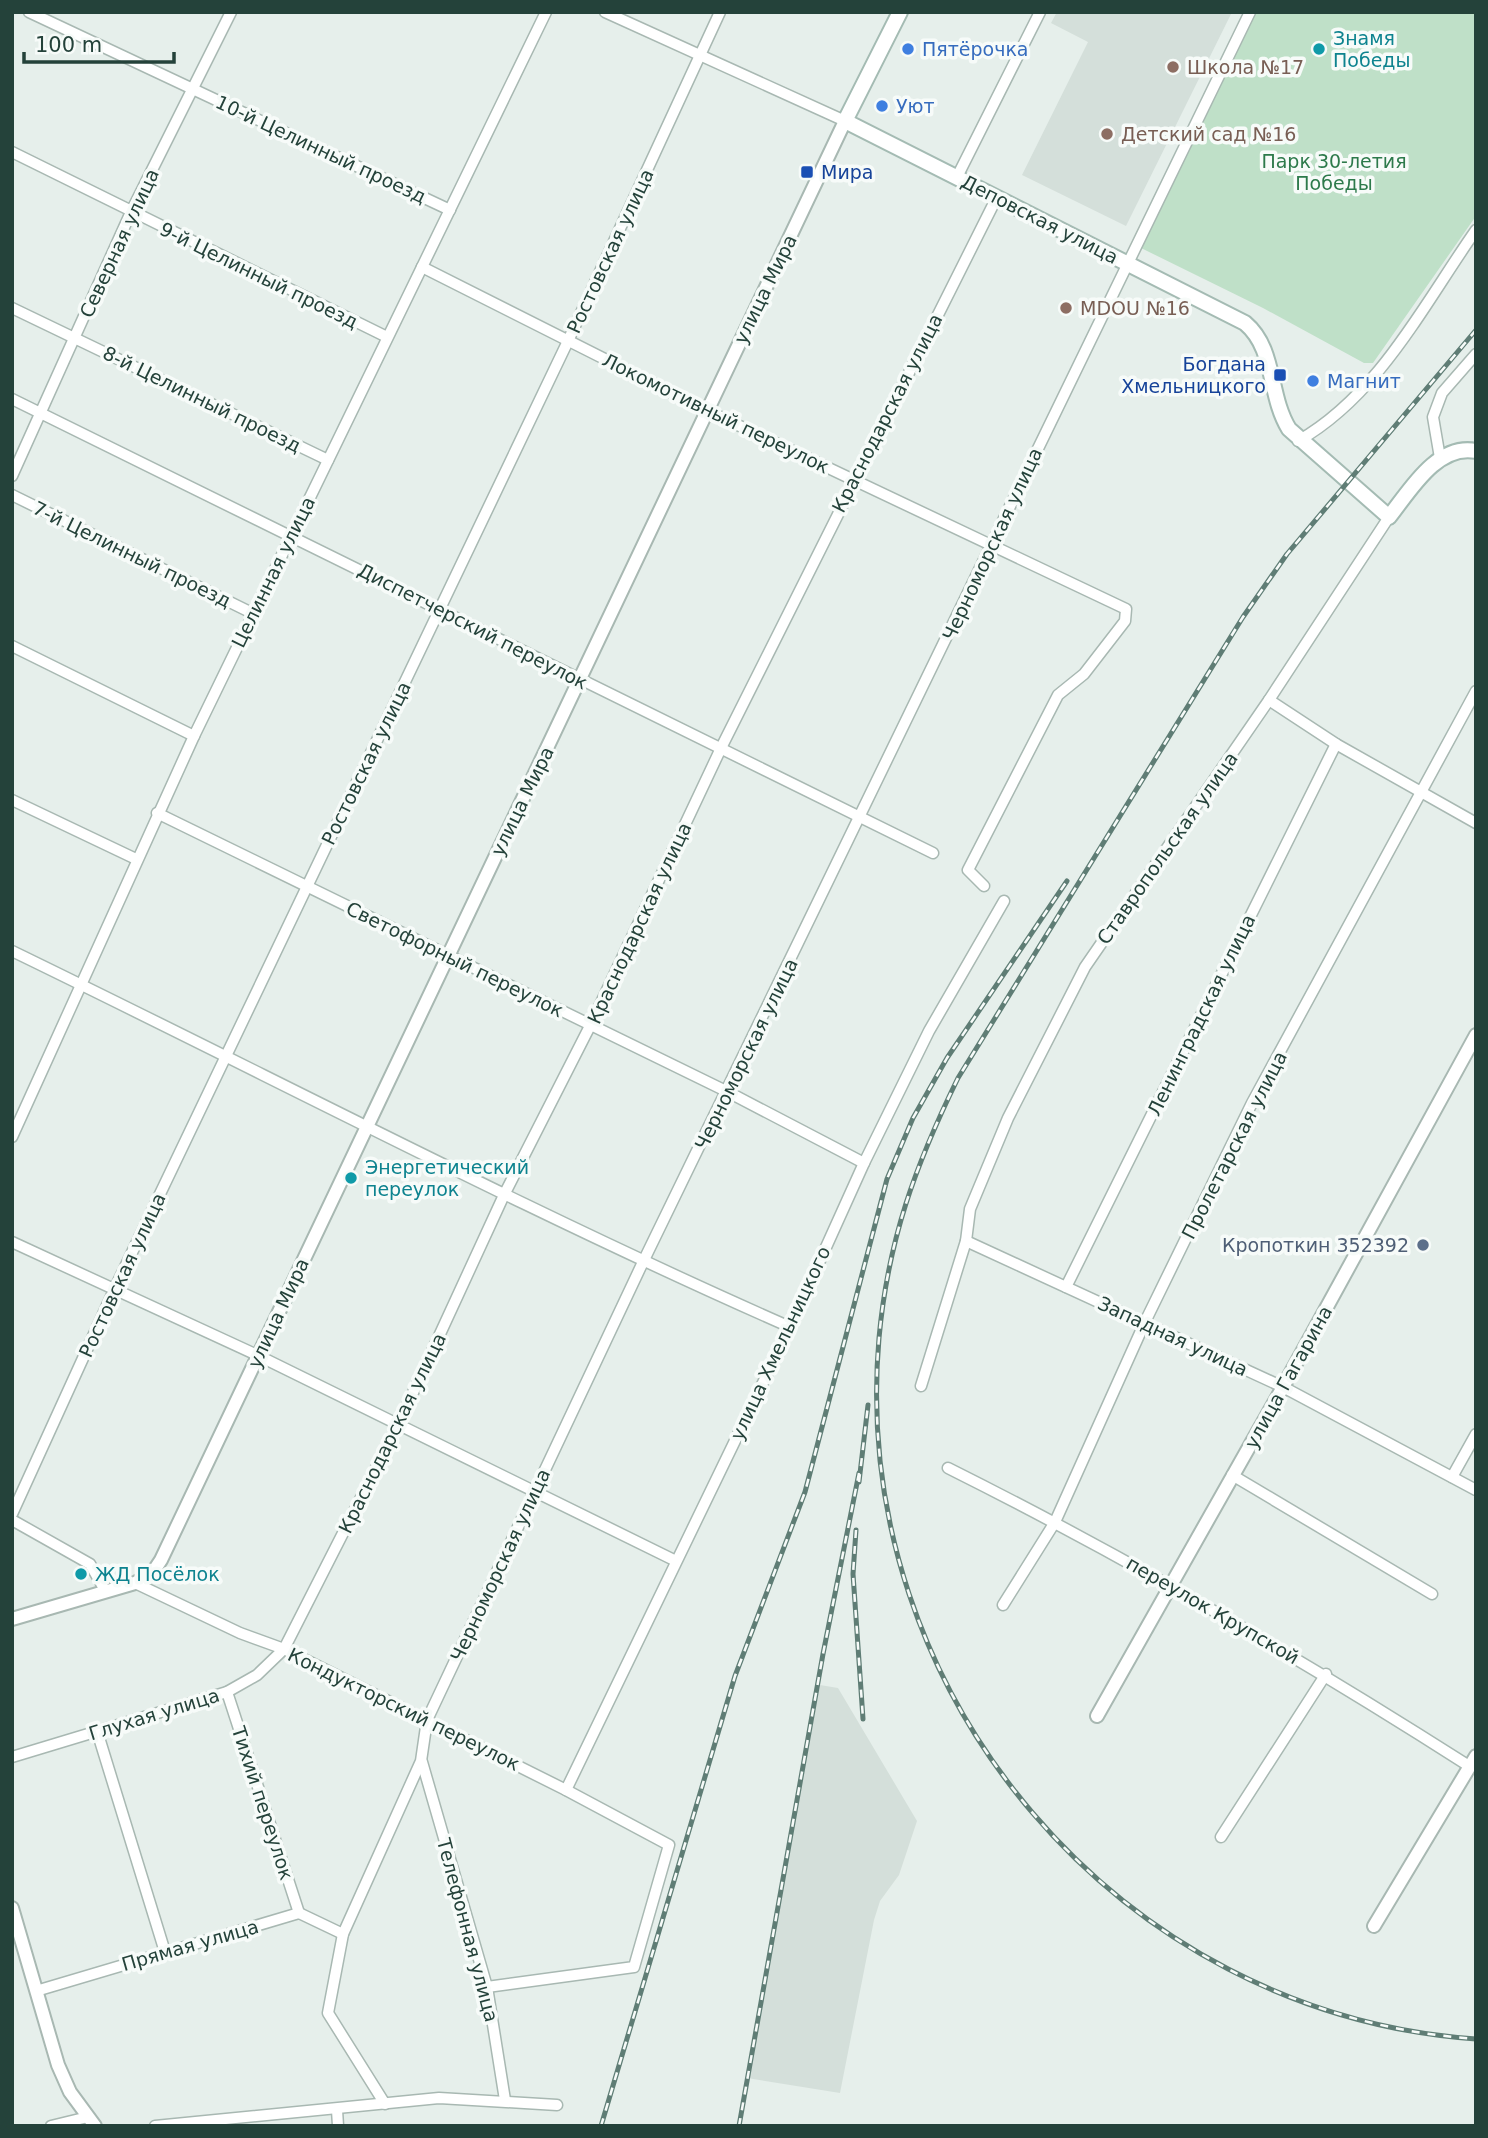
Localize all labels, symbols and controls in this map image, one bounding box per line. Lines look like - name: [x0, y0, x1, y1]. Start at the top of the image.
- scale bar: [24, 21, 175, 65]
- place label: Знамя Победы: [1333, 27, 1410, 71]
- text: 100 m: [35, 33, 102, 57]
- place label: Пятёрочка: [922, 38, 1029, 60]
- marker: Пятёрочка: [900, 41, 916, 57]
- marker: Знамя Победы: [1311, 41, 1327, 57]
- place label: Школа №17: [1187, 56, 1304, 78]
- marker: Школа №17: [1165, 59, 1181, 75]
- street label: 10-й Целинный проезд: [212, 91, 430, 207]
- place label: Уют: [896, 95, 935, 117]
- marker: Уют: [874, 98, 890, 114]
- place label: Детский сад №16: [1121, 123, 1296, 145]
- marker: Детский сад №16: [1099, 126, 1115, 142]
- park label: Парк 30-летия Победы: [1261, 150, 1407, 194]
- place label: Мира: [821, 161, 873, 183]
- marker: Мира: [799, 164, 815, 180]
- street label: Северная улица: [75, 165, 163, 321]
- street label: Ростовская улица: [562, 165, 658, 337]
- street label: Деповская улица: [958, 170, 1122, 268]
- street label: 9-й Целинный проезд: [156, 217, 362, 333]
- street label: улица Мира: [729, 231, 801, 347]
- place label: MDOU №16: [1080, 297, 1190, 319]
- marker: MDOU №16: [1058, 300, 1074, 316]
- street label: Краснодарская улица: [827, 310, 947, 516]
- street label: 8-й Целинный проезд: [99, 341, 305, 457]
- street label: Локомотивный переулок: [599, 348, 833, 478]
- place label: Богдана Хмельницкого: [1121, 353, 1266, 397]
- marker: Богдана Хмельницкого: [1272, 367, 1288, 383]
- place label: Магнит: [1327, 370, 1401, 392]
- marker: Магнит: [1305, 373, 1321, 389]
- street label: Черноморская улица: [938, 444, 1046, 644]
- street label: Целинная улица: [227, 493, 319, 651]
- street label: 7-й Целинный проезд: [29, 496, 235, 612]
- street label: Диспетчерский переулок: [354, 558, 592, 694]
- street label: Ростовская улица: [317, 678, 415, 848]
- street label: улица Мира: [486, 743, 558, 859]
- street label: Ставропольская улица: [1092, 748, 1242, 948]
- street label: Краснодарская улица: [583, 819, 695, 1027]
- street label: Светофорный переулок: [343, 897, 567, 1021]
- street label: Ленинградская улица: [1143, 911, 1259, 1119]
- street label: Черноморская улица: [690, 955, 802, 1153]
- street label: Пролетарская улица: [1177, 1047, 1291, 1243]
- place label: Энергетический переулок: [365, 1156, 529, 1200]
- marker: Энергетический переулок: [343, 1170, 359, 1186]
- street label: Ростовская улица: [74, 1189, 170, 1361]
- place label: Кропоткин 352392: [1222, 1234, 1409, 1256]
- marker: Кропоткин 352392: [1415, 1237, 1431, 1253]
- street label: улица Хмельницкого: [725, 1243, 835, 1443]
- street label: улица Мира: [243, 1255, 313, 1371]
- street label: Западная улица: [1095, 1292, 1251, 1380]
- street label: улица Гагарина: [1240, 1302, 1336, 1452]
- street label: Краснодарская улица: [334, 1329, 450, 1537]
- street label: Черноморская улица: [446, 1465, 554, 1665]
- street label: переулок Крупской: [1123, 1552, 1303, 1668]
- place label: ЖД Посёлок: [95, 1563, 220, 1585]
- marker: ЖД Посёлок: [73, 1566, 89, 1582]
- street label: Кондукторский переулок: [285, 1643, 523, 1775]
- street label: Глухая улица: [86, 1684, 222, 1744]
- street label: Тихий переулок: [227, 1722, 298, 1883]
- street label: Телефонная улица: [433, 1835, 503, 2024]
- street label: Прямая улица: [119, 1915, 261, 1975]

